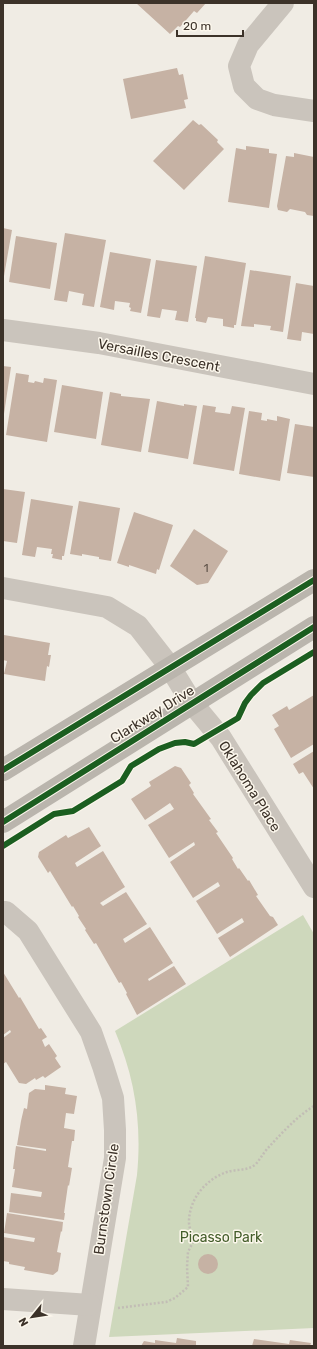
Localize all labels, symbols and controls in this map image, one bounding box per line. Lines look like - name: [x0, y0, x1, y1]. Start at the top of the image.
- scale bar: [177, 12, 243, 38]
- text: 20 m: [183, 19, 211, 33]
- street label: Versailles Crescent: [96, 335, 222, 376]
- house number: 1: [203, 561, 209, 575]
- street label: Clarkway Drive: [107, 682, 198, 747]
- street label: Oklahoma Place: [215, 738, 284, 835]
- street label: Burnstown Circle: [90, 1142, 123, 1256]
- park label: Picasso Park: [180, 1229, 263, 1246]
- north arrow: [12, 1297, 52, 1337]
- text: N: [16, 1315, 31, 1328]

